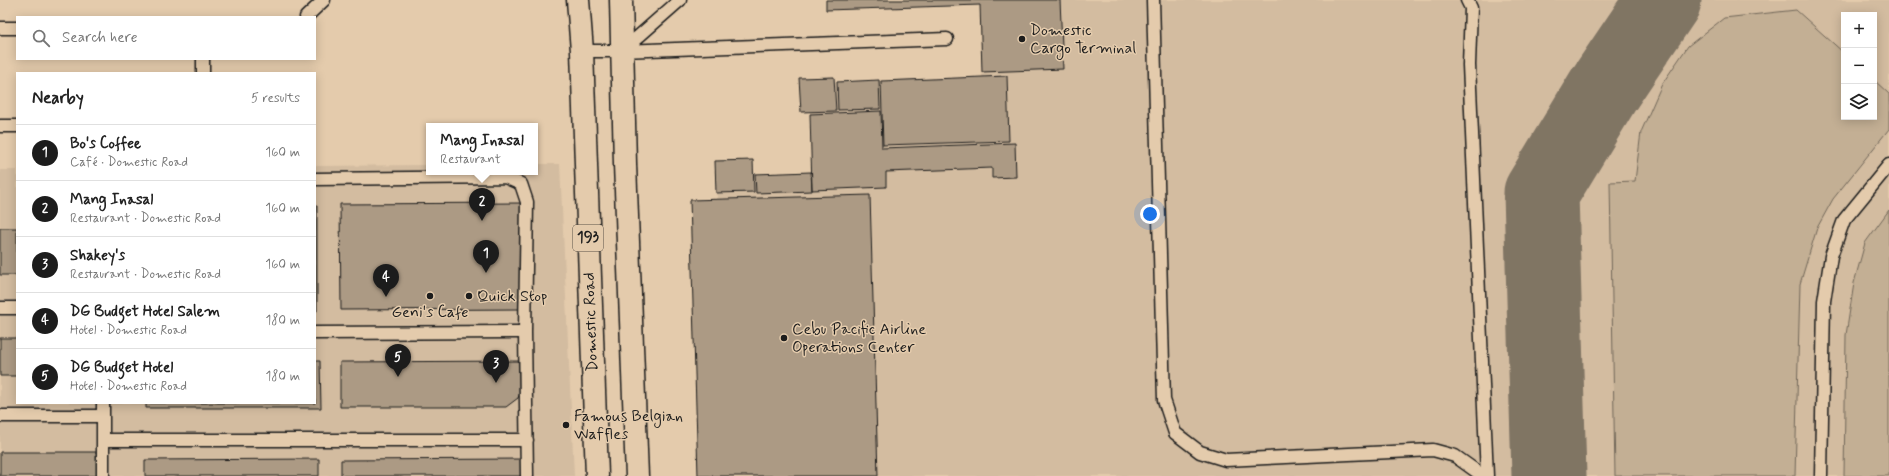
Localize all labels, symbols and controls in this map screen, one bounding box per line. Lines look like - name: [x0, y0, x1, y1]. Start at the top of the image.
- map controls: [1841, 12, 1877, 120]
- button: +: [1841, 12, 1877, 48]
- search box: [16, 16, 316, 60]
- place label: Domestic Cargo Terminal: [1030, 20, 1136, 60]
- icon: search: [30, 27, 52, 49]
- text: Search here: [62, 28, 138, 48]
- marker: Domestic Cargo Terminal: [1017, 34, 1027, 44]
- button: −: [1841, 48, 1877, 84]
- button: layers: [1841, 84, 1877, 120]
- text: Nearby: [32, 87, 84, 109]
- text: 5 results: [251, 90, 300, 107]
- popup: [426, 123, 538, 175]
- text: Mang Inasal: [440, 131, 524, 151]
- text: Bo's Coffee: [70, 134, 141, 154]
- text: 1: [42, 144, 48, 161]
- text: 160 m: [265, 144, 300, 161]
- text: Restaurant: [440, 151, 501, 168]
- text: Café · Domestic Road: [70, 154, 188, 171]
- pin: 2: [469, 188, 495, 221]
- text: Mang Inasal: [70, 190, 153, 210]
- text: 2: [42, 200, 48, 217]
- text: 160 m: [265, 200, 300, 217]
- your location: [1140, 204, 1160, 224]
- text: Restaurant · Domestic Road: [70, 210, 221, 227]
- road number: 193: [573, 225, 603, 251]
- pin: 1: [473, 240, 499, 273]
- text: Shakey's: [70, 246, 125, 266]
- text: 3: [42, 256, 48, 273]
- text: 160 m: [265, 256, 300, 273]
- pin: 4: [373, 264, 399, 297]
- text: Restaurant · Domestic Road: [70, 266, 221, 283]
- street label: Domestic Road: [579, 272, 603, 372]
- place label: Quick Stop: [477, 286, 547, 307]
- marker: Geni's Cafe: [425, 291, 435, 301]
- marker: Quick Stop: [464, 291, 474, 301]
- text: DG Budget Hotel Salem: [70, 302, 220, 322]
- place label: Geni's Cafe: [392, 302, 468, 323]
- text: 4: [41, 312, 49, 329]
- text: 180 m: [265, 312, 300, 329]
- place label: Cebu Pacific Airline Operations Center: [792, 319, 926, 358]
- text: Hotel · Domestic Road: [70, 322, 187, 339]
- marker: Cebu Pacific Airline Operations Center: [779, 333, 789, 343]
- pin: 5: [385, 344, 411, 377]
- pin: 3: [483, 350, 509, 383]
- text: DG Budget Hotel: [70, 358, 173, 378]
- text: 5: [41, 368, 49, 385]
- text: 180 m: [265, 368, 300, 385]
- text: Hotel · Domestic Road: [70, 378, 187, 395]
- place label: Famous Belgian Waffles: [574, 406, 683, 445]
- marker: Famous Belgian Waffles: [561, 420, 571, 430]

